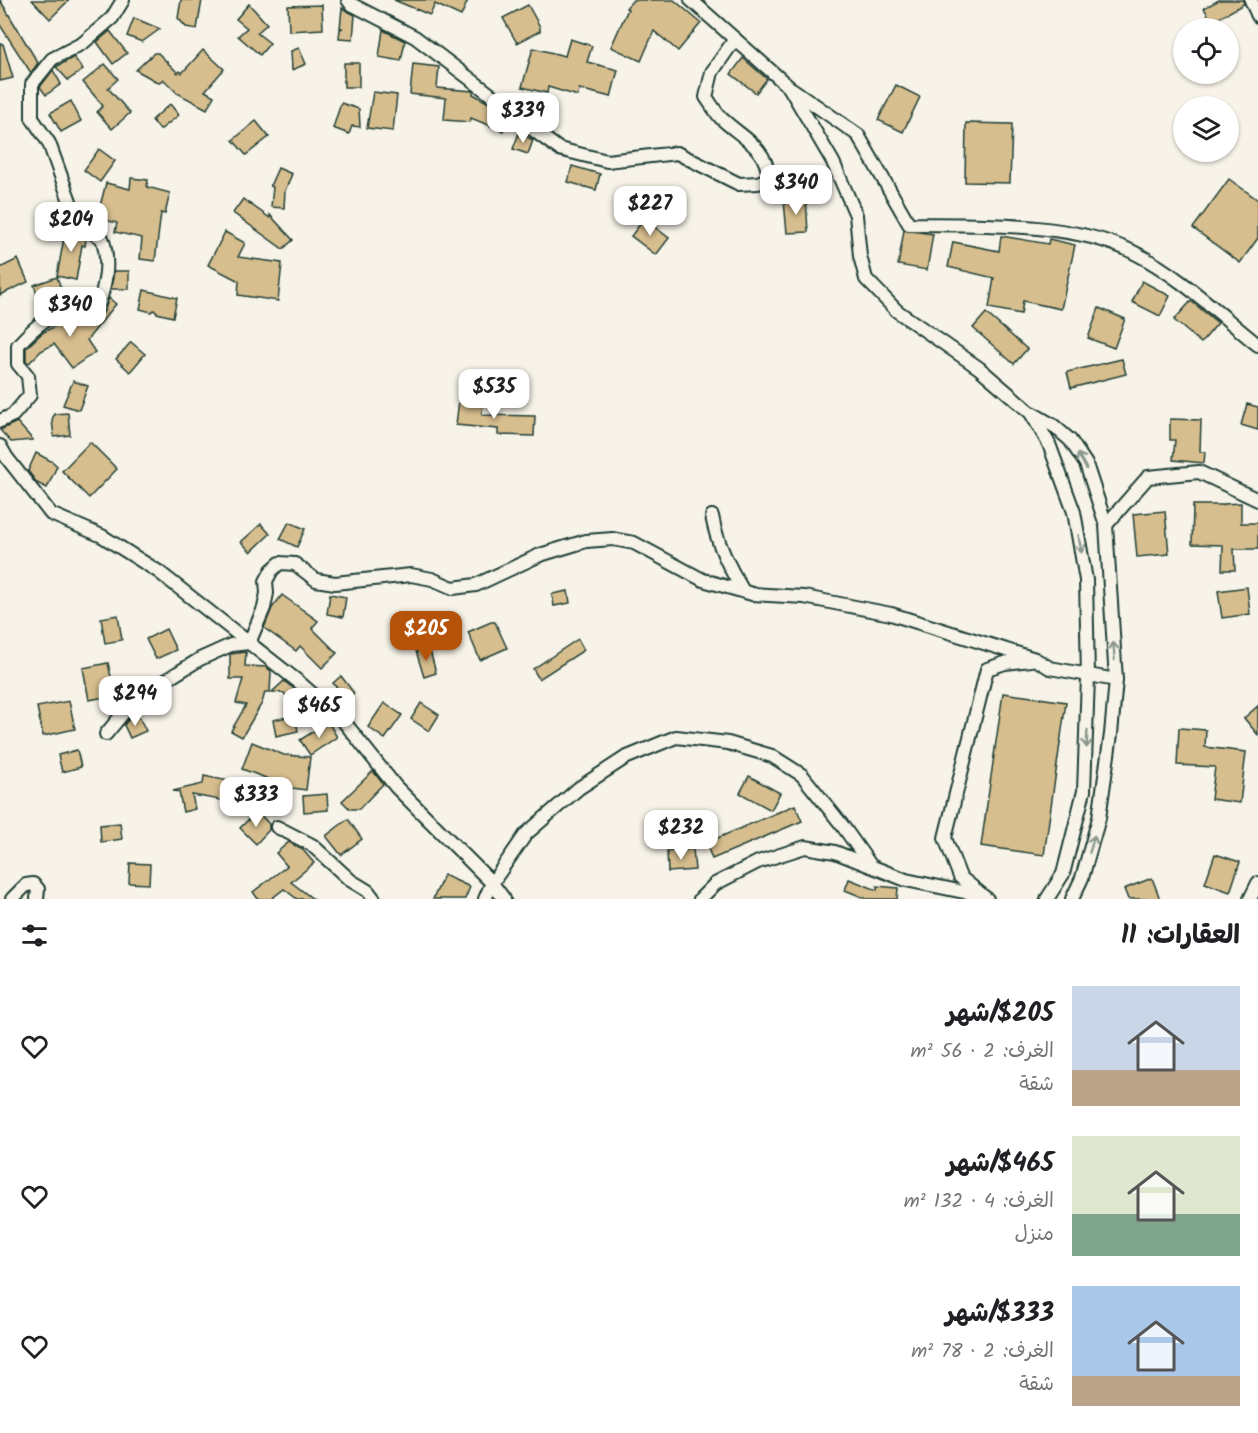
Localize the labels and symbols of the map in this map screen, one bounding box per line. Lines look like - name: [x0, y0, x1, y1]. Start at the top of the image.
- pin: $339: [487, 93, 559, 144]
- pin: $340: [760, 165, 832, 216]
- pin: $227: [614, 186, 686, 237]
- pin: $204: [35, 202, 107, 253]
- pin: $340: [34, 287, 106, 338]
- pin: $535: [458, 369, 530, 420]
- one-way arrow: [1076, 453, 1088, 470]
- one-way arrow: [1075, 534, 1086, 554]
- pin: $205: [390, 611, 462, 662]
- one-way arrow: [1108, 642, 1119, 662]
- pin: $294: [99, 676, 171, 727]
- pin: $465: [283, 688, 355, 739]
- one-way arrow: [1081, 728, 1092, 748]
- pin: $333: [220, 777, 292, 828]
- pin: $232: [645, 810, 717, 861]
- one-way arrow: [1086, 835, 1098, 854]

